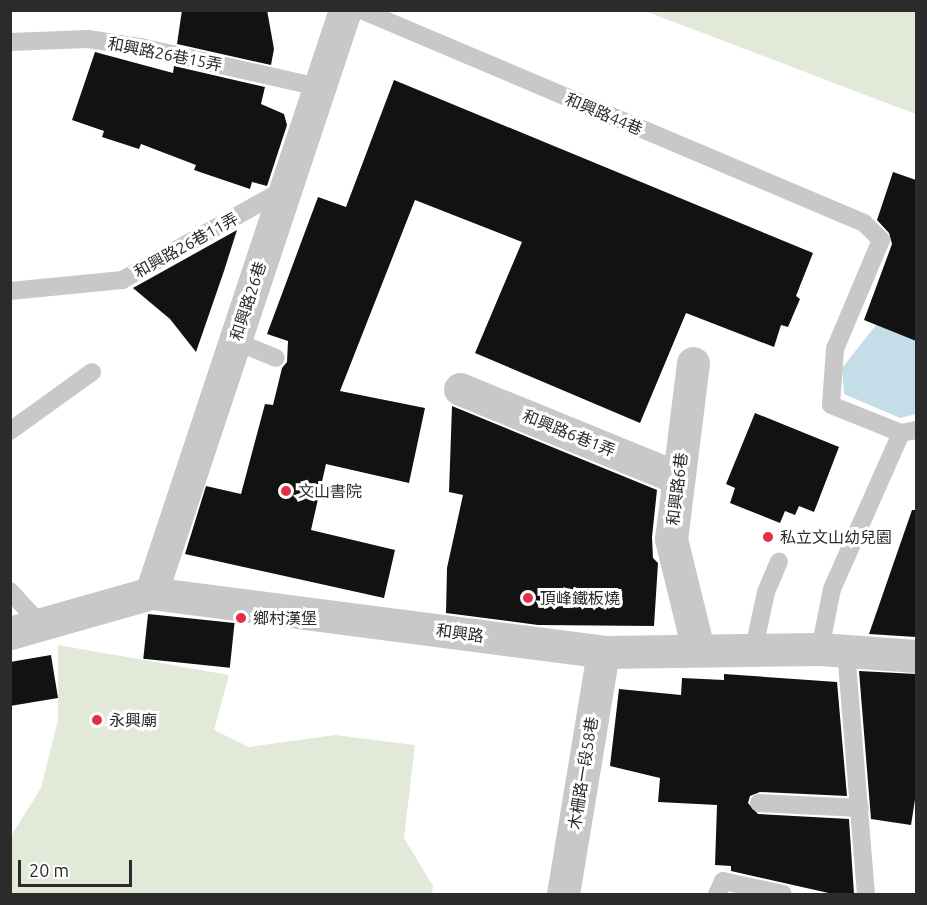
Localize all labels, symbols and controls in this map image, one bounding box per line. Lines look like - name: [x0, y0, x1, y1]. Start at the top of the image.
- street label: 和興路26巷15弄: [106, 34, 224, 74]
- street label: 和興路44巷: [562, 89, 646, 139]
- street label: 和興路26巷11弄: [131, 208, 241, 282]
- street label: 和興路26巷: [226, 259, 270, 343]
- street label: 和興路6巷1弄: [520, 406, 618, 460]
- street label: 和興路6巷: [663, 452, 691, 526]
- place label: 文山書院: [298, 481, 362, 501]
- marker: 文山書院: [279, 484, 293, 498]
- place label: 私立文山幼兒園: [780, 527, 892, 547]
- marker: 私立文山幼兒園: [761, 530, 775, 544]
- place label: 頂峰鐵板燒: [540, 588, 620, 608]
- marker: 頂峰鐵板燒: [521, 591, 535, 605]
- place label: 鄉村漢堡: [253, 608, 317, 628]
- marker: 鄉村漢堡: [234, 611, 248, 625]
- street label: 和興路: [435, 620, 485, 646]
- place label: 永興廟: [109, 710, 157, 730]
- marker: 永興廟: [90, 713, 104, 727]
- street label: 木柵路一段58巷: [565, 715, 601, 831]
- scale bar: [21, 848, 135, 886]
- text: 20 m: [29, 860, 69, 880]

